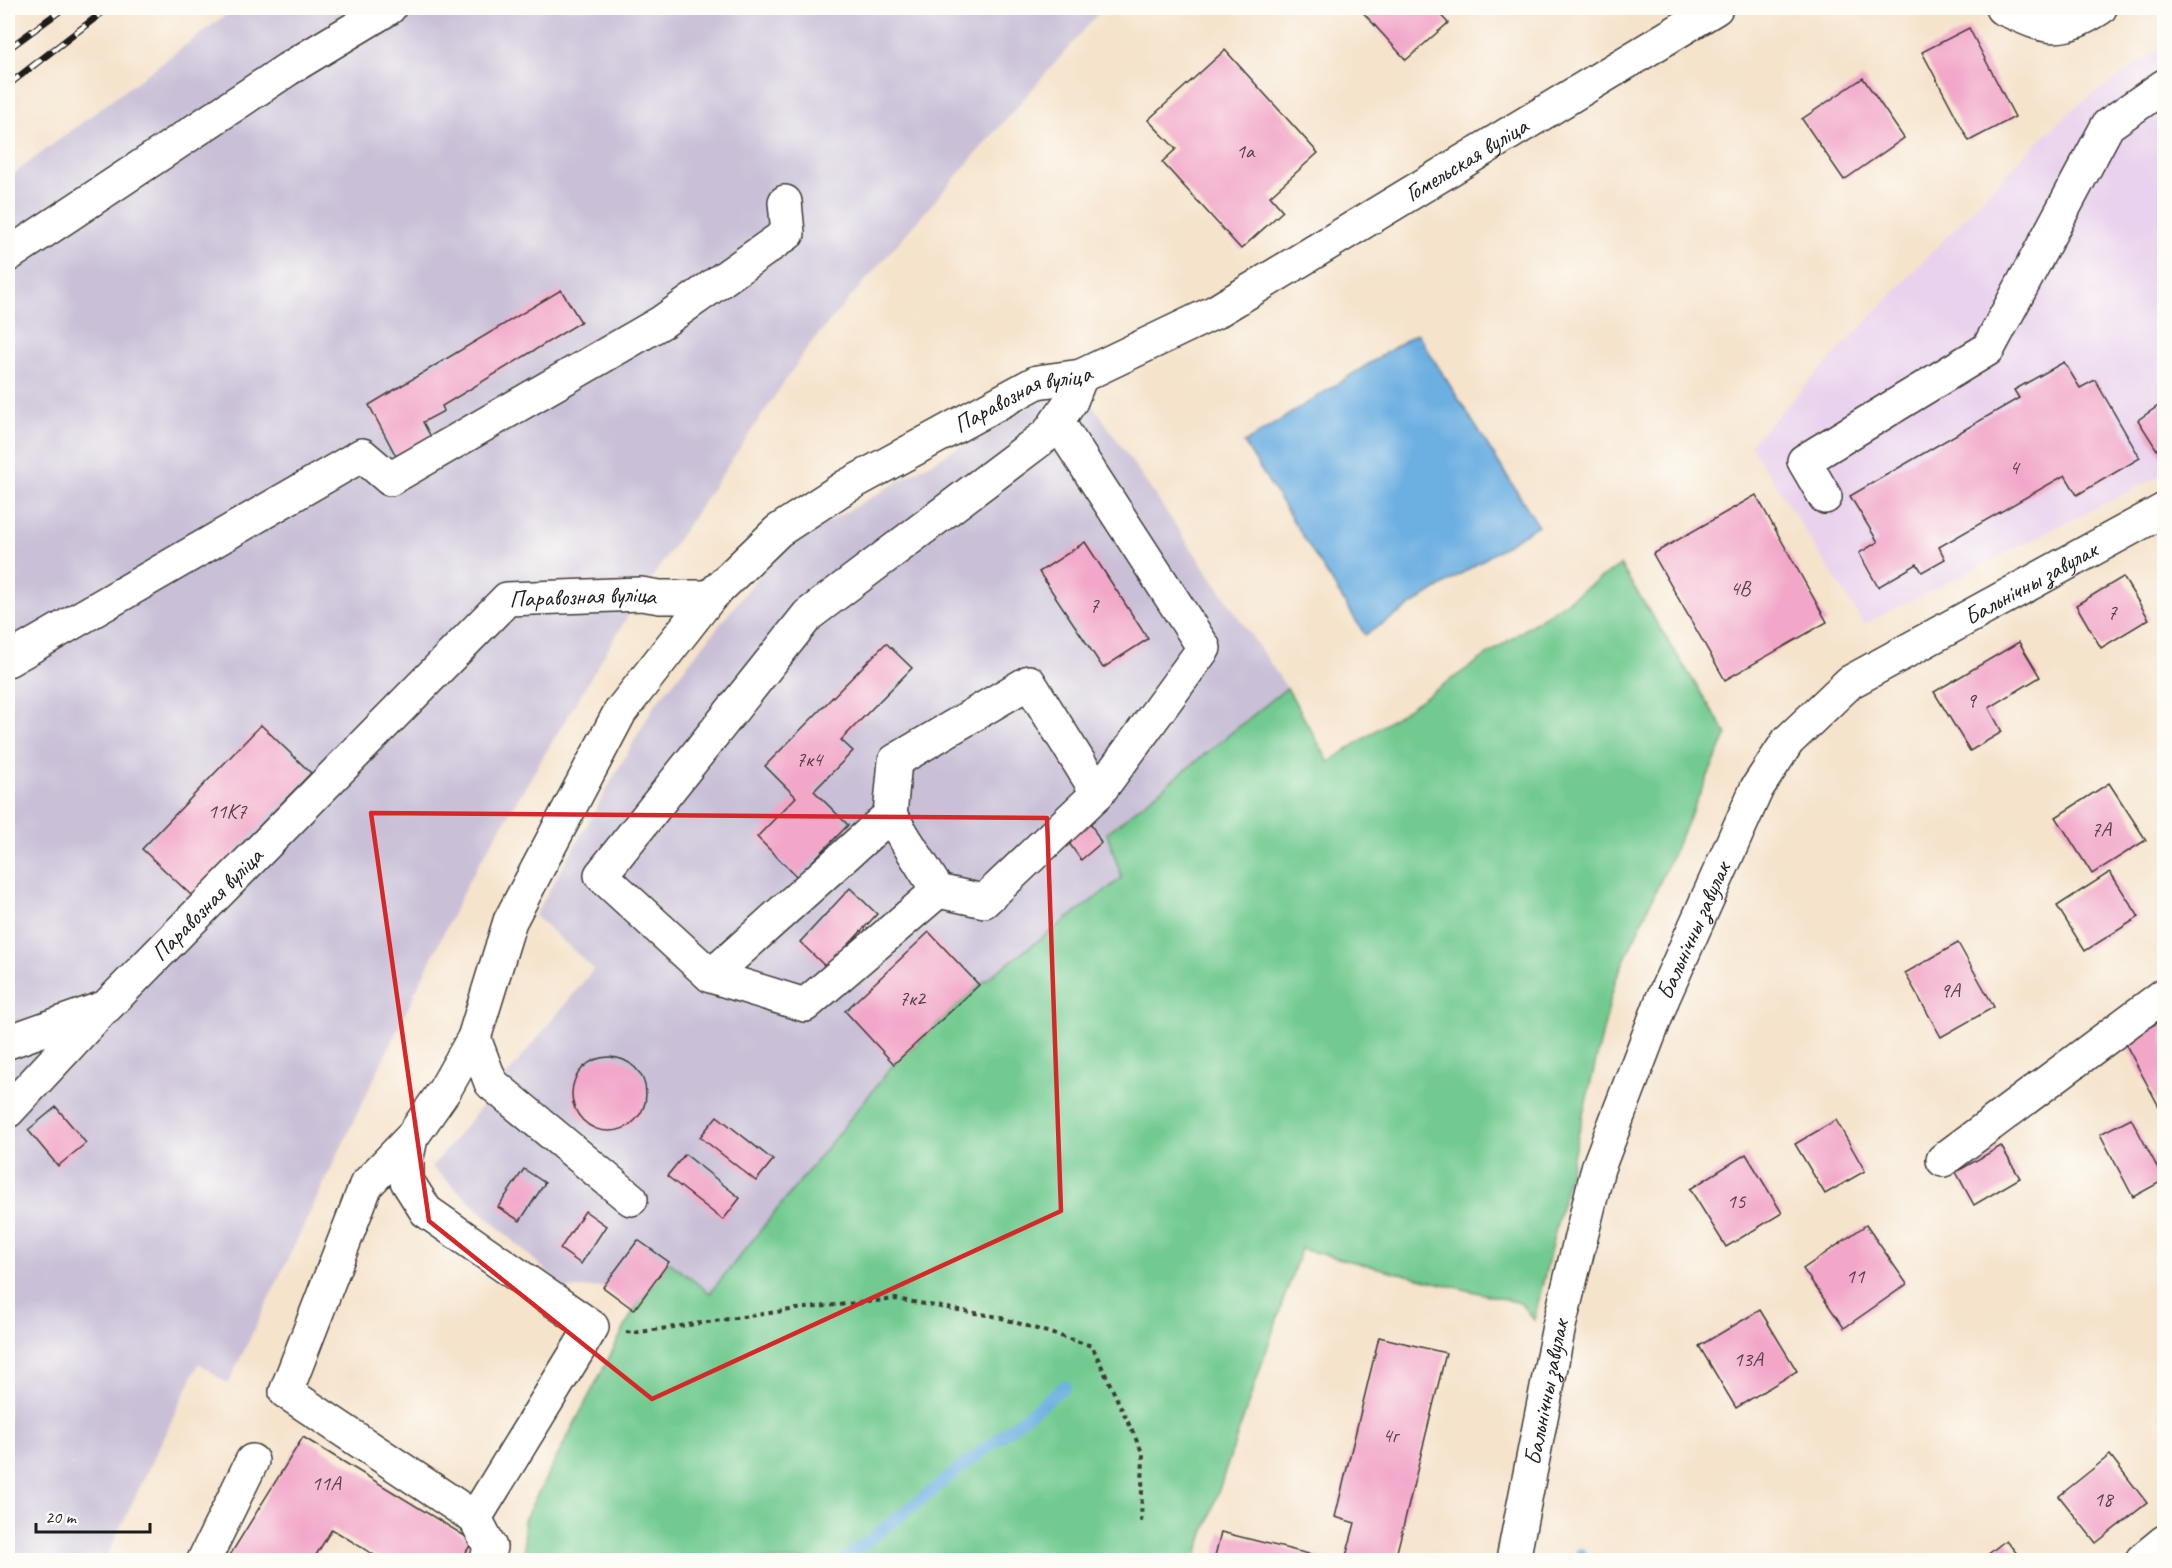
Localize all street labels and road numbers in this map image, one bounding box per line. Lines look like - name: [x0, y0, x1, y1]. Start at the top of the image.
- street label: Гомельская вуліца: [1399, 110, 1535, 208]
- street label: Паравозная вуліца: [948, 357, 1098, 440]
- street label: Бальнічны завулак: [1959, 534, 2104, 632]
- street label: Паравозная вуліца: [509, 579, 660, 614]
- street label: Паравозная вуліца: [145, 840, 270, 967]
- street label: Бальнічны завулак: [1649, 855, 1738, 1004]
- street label: Бальнічны завулак: [1517, 1314, 1576, 1467]

